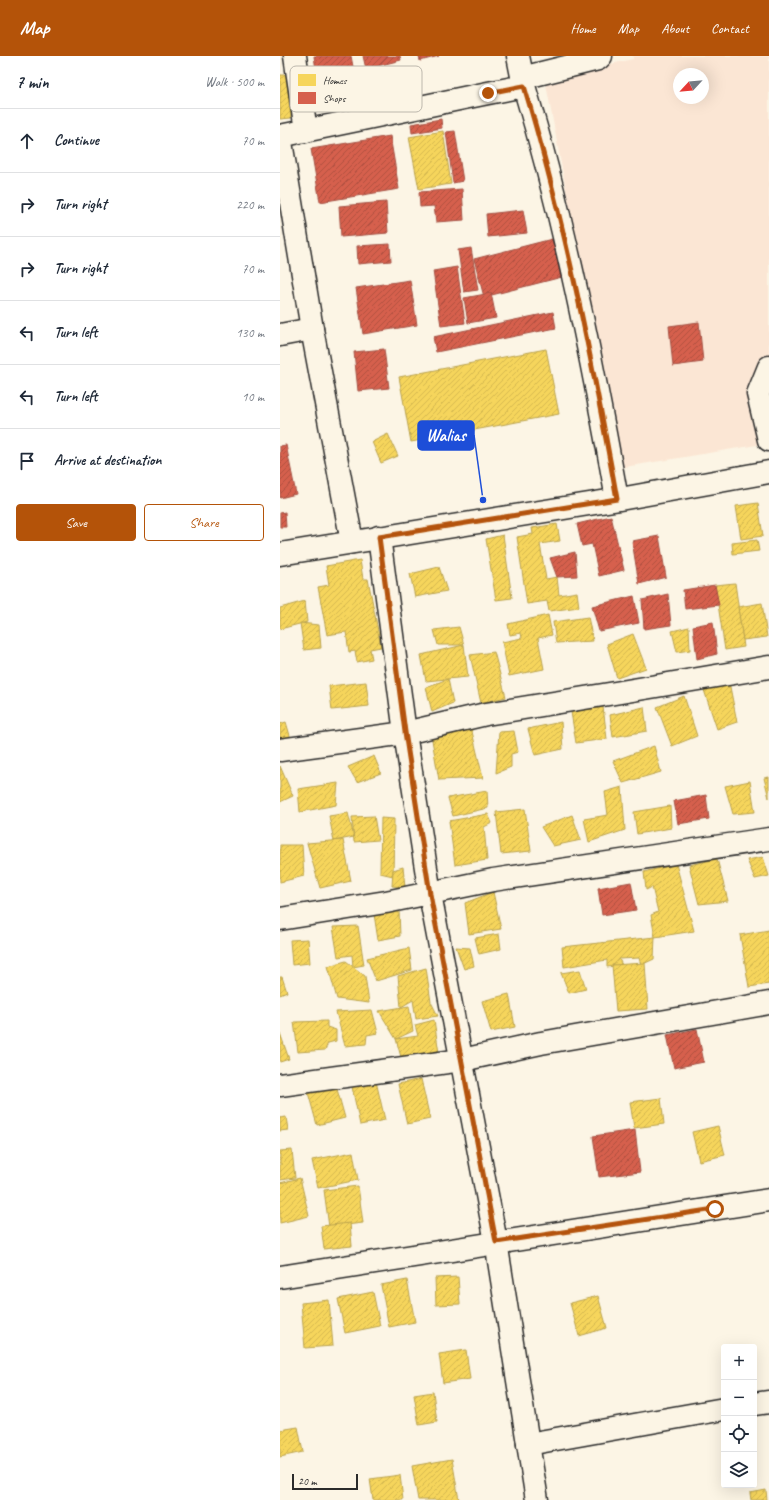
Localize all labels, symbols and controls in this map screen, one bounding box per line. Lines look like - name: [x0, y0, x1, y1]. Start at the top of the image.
- text: Map: [20, 16, 50, 40]
- text: Home: [570, 20, 596, 37]
- text: Map: [618, 20, 639, 37]
- text: About: [661, 20, 689, 37]
- text: Contact: [711, 20, 749, 37]
- legend: [290, 66, 422, 112]
- north arrow: [673, 68, 709, 104]
- text: 7 min: [16, 72, 49, 93]
- text: Homes: [323, 73, 348, 87]
- text: Walk · 500 m: [205, 74, 264, 90]
- route end: [479, 84, 497, 102]
- text: Shops: [323, 91, 347, 105]
- icon: ahead: [16, 130, 38, 152]
- text: Continue: [54, 131, 99, 150]
- text: 70 m: [242, 133, 264, 149]
- icon: right: [16, 194, 38, 216]
- text: Turn right: [54, 195, 107, 214]
- text: 220 m: [236, 197, 264, 213]
- icon: right: [16, 258, 38, 280]
- text: Turn right: [54, 259, 107, 278]
- text: 70 m: [242, 261, 264, 277]
- icon: left: [16, 322, 38, 344]
- text: Turn left: [54, 323, 97, 342]
- text: 130 m: [236, 325, 264, 341]
- icon: left: [16, 386, 38, 408]
- text: Turn left: [54, 387, 97, 406]
- text: 10 m: [242, 389, 264, 405]
- callout: Walias: [418, 421, 474, 450]
- text: Walias: [426, 425, 468, 446]
- icon: arrive: [16, 450, 38, 472]
- text: Arrive at destination: [54, 451, 161, 470]
- button: Save: [16, 504, 136, 541]
- button: Share: [144, 504, 264, 541]
- route start: [706, 1200, 724, 1218]
- map controls: [721, 1344, 757, 1488]
- button: +: [721, 1344, 757, 1380]
- button: −: [721, 1380, 757, 1416]
- button: locate: [721, 1416, 757, 1452]
- button: layers: [721, 1452, 757, 1488]
- scale bar: [292, 1472, 358, 1491]
- text: 20 m: [298, 1474, 317, 1488]

